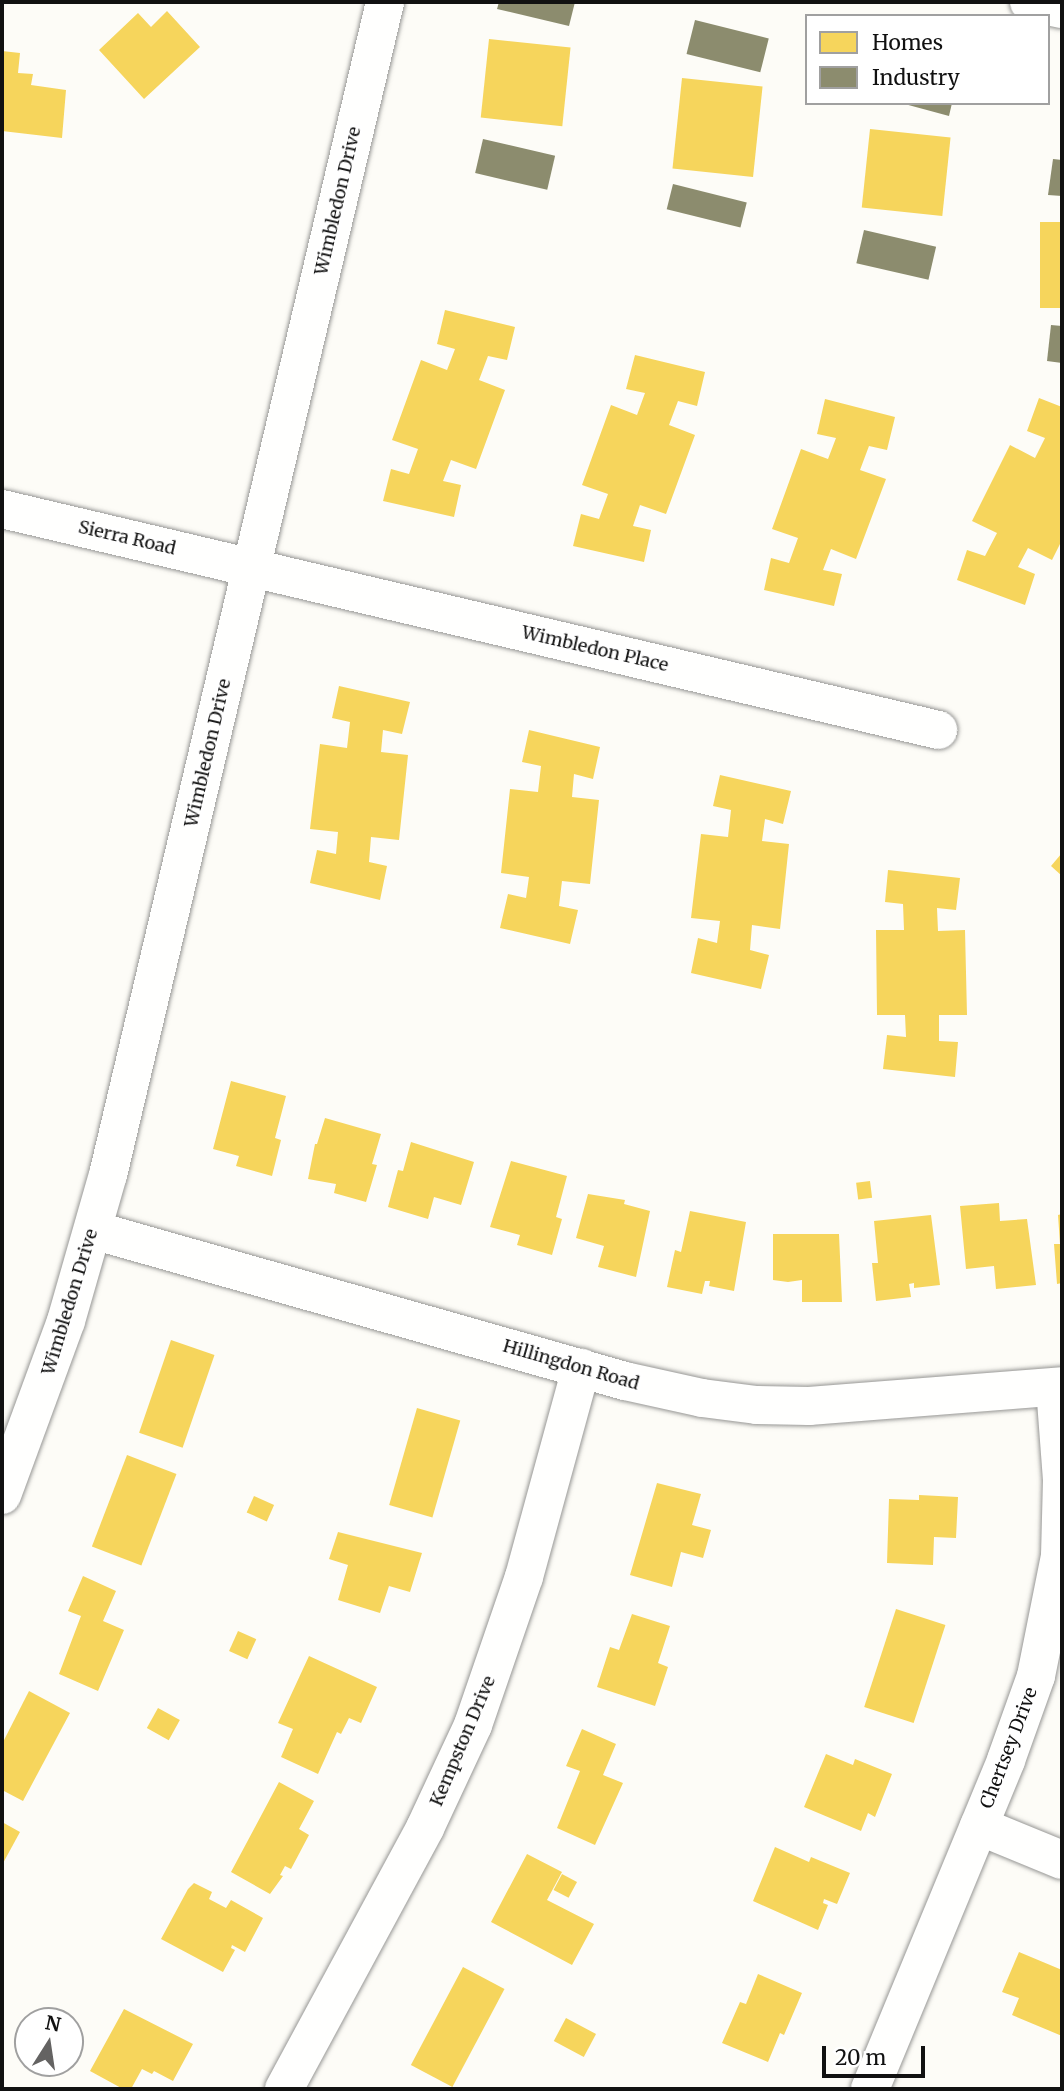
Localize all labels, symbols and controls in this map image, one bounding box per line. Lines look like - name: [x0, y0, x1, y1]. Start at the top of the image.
- legend: [805, 14, 1050, 105]
- text: Homes: [872, 29, 943, 56]
- text: Industry: [872, 64, 960, 91]
- street label: Wimbledon Drive: [310, 125, 366, 277]
- street label: Sierra Road: [76, 516, 178, 560]
- street label: Wimbledon Place: [520, 622, 670, 676]
- street label: Wimbledon Drive: [180, 677, 236, 829]
- street label: Wimbledon Drive: [38, 1226, 102, 1378]
- street label: Hillingdon Road: [500, 1335, 642, 1395]
- street label: Kempston Drive: [426, 1673, 500, 1809]
- street label: Chertsey Drive: [976, 1684, 1042, 1812]
- north arrow: [14, 2007, 84, 2077]
- text: N: [43, 2010, 63, 2037]
- scale bar: [826, 2032, 929, 2076]
- text: 20 m: [835, 2044, 886, 2071]

